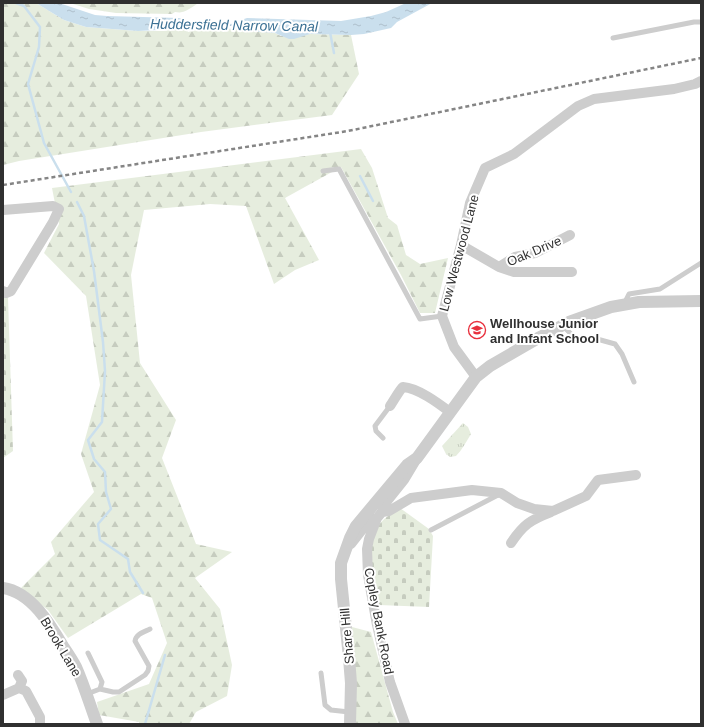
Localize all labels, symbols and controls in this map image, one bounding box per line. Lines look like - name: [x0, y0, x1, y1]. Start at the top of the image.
- water label: Huddersfield Narrow Canal: [150, 16, 319, 34]
- street label: Low Westwood Lane: [436, 193, 482, 313]
- street label: Oak Drive: [504, 233, 564, 269]
- place label: Wellhouse Junior and Infant School: [490, 316, 599, 346]
- school or university icon: Wellhouse Junior and Infant School: [467, 320, 487, 340]
- street label: Copley Bank Road: [361, 566, 397, 676]
- street label: Share Hill: [337, 607, 357, 665]
- street label: Brook Lane: [37, 615, 85, 679]

